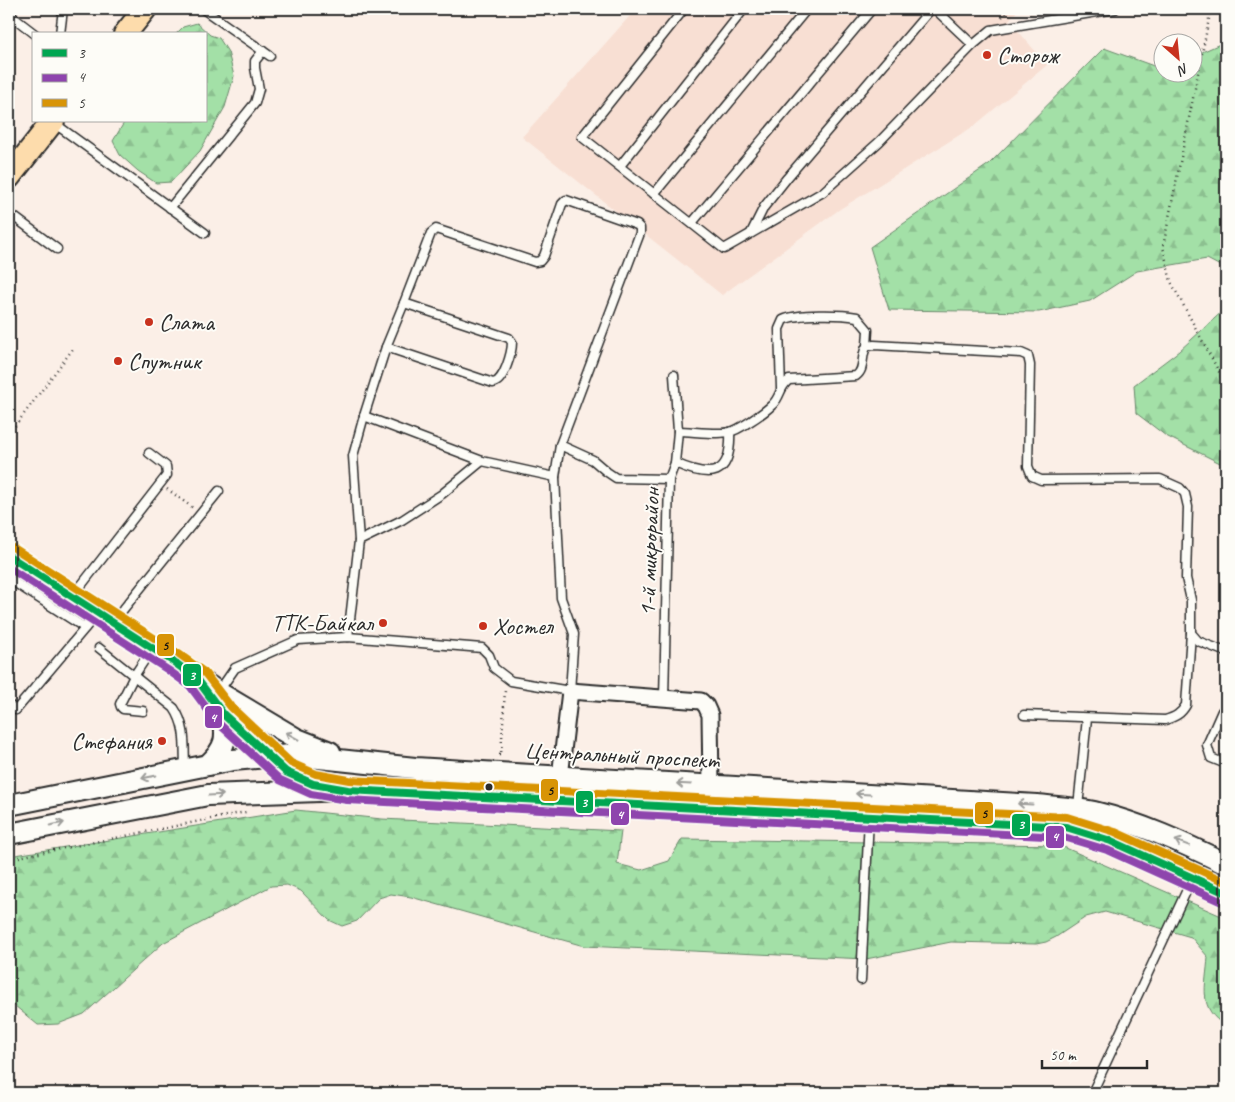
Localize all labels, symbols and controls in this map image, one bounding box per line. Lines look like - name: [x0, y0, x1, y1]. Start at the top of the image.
- legend: [32, 32, 208, 122]
- north arrow: [1152, 32, 1202, 82]
- place label: Сторож: [997, 40, 1061, 70]
- text: 3: [78, 44, 86, 63]
- marker: Сторож: [981, 49, 993, 61]
- text: N: [1174, 60, 1191, 80]
- text: 4: [78, 68, 86, 87]
- text: 5: [78, 94, 86, 113]
- place label: Слата: [159, 307, 215, 337]
- marker: Слата: [143, 316, 155, 328]
- place label: Спутник: [128, 346, 203, 376]
- marker: Спутник: [112, 355, 124, 367]
- street label: 1-й микрорайон: [632, 485, 666, 617]
- place label: ТТК-Байкал: [271, 608, 375, 638]
- place label: Хостел: [493, 611, 555, 641]
- marker: ТТК-Байкал: [377, 617, 389, 629]
- marker: Хостел: [477, 620, 489, 632]
- line badge: 5: [156, 633, 175, 657]
- text: 5: [162, 637, 170, 654]
- line badge: 3: [182, 663, 202, 687]
- text: 3: [189, 667, 197, 684]
- line badge: 4: [204, 705, 223, 729]
- text: 4: [210, 709, 218, 726]
- place label: Стефания: [71, 726, 153, 756]
- one-way arrow: [285, 730, 299, 740]
- marker: Стефания: [156, 735, 168, 747]
- street label: Центральный проспект: [524, 735, 721, 775]
- one-way arrow: [142, 773, 158, 782]
- line badge: 5: [540, 778, 559, 802]
- one-way arrow: [676, 779, 692, 788]
- unlabelled marker: [484, 782, 494, 792]
- text: 5: [547, 782, 555, 799]
- one-way arrow: [208, 790, 224, 799]
- line badge: 3: [575, 790, 594, 814]
- one-way arrow: [855, 790, 871, 799]
- text: 3: [581, 794, 589, 811]
- one-way arrow: [1018, 799, 1034, 808]
- line badge: 5: [974, 801, 994, 825]
- line badge: 4: [610, 802, 630, 826]
- text: 5: [981, 805, 989, 822]
- text: 4: [617, 806, 625, 823]
- line badge: 3: [1011, 813, 1031, 837]
- text: 3: [1018, 816, 1026, 833]
- one-way arrow: [48, 819, 64, 829]
- line badge: 4: [1045, 825, 1065, 849]
- text: 4: [1052, 828, 1060, 845]
- one-way arrow: [1175, 838, 1190, 847]
- scale bar: [1042, 1037, 1148, 1069]
- text: 50 m: [1050, 1046, 1077, 1065]

